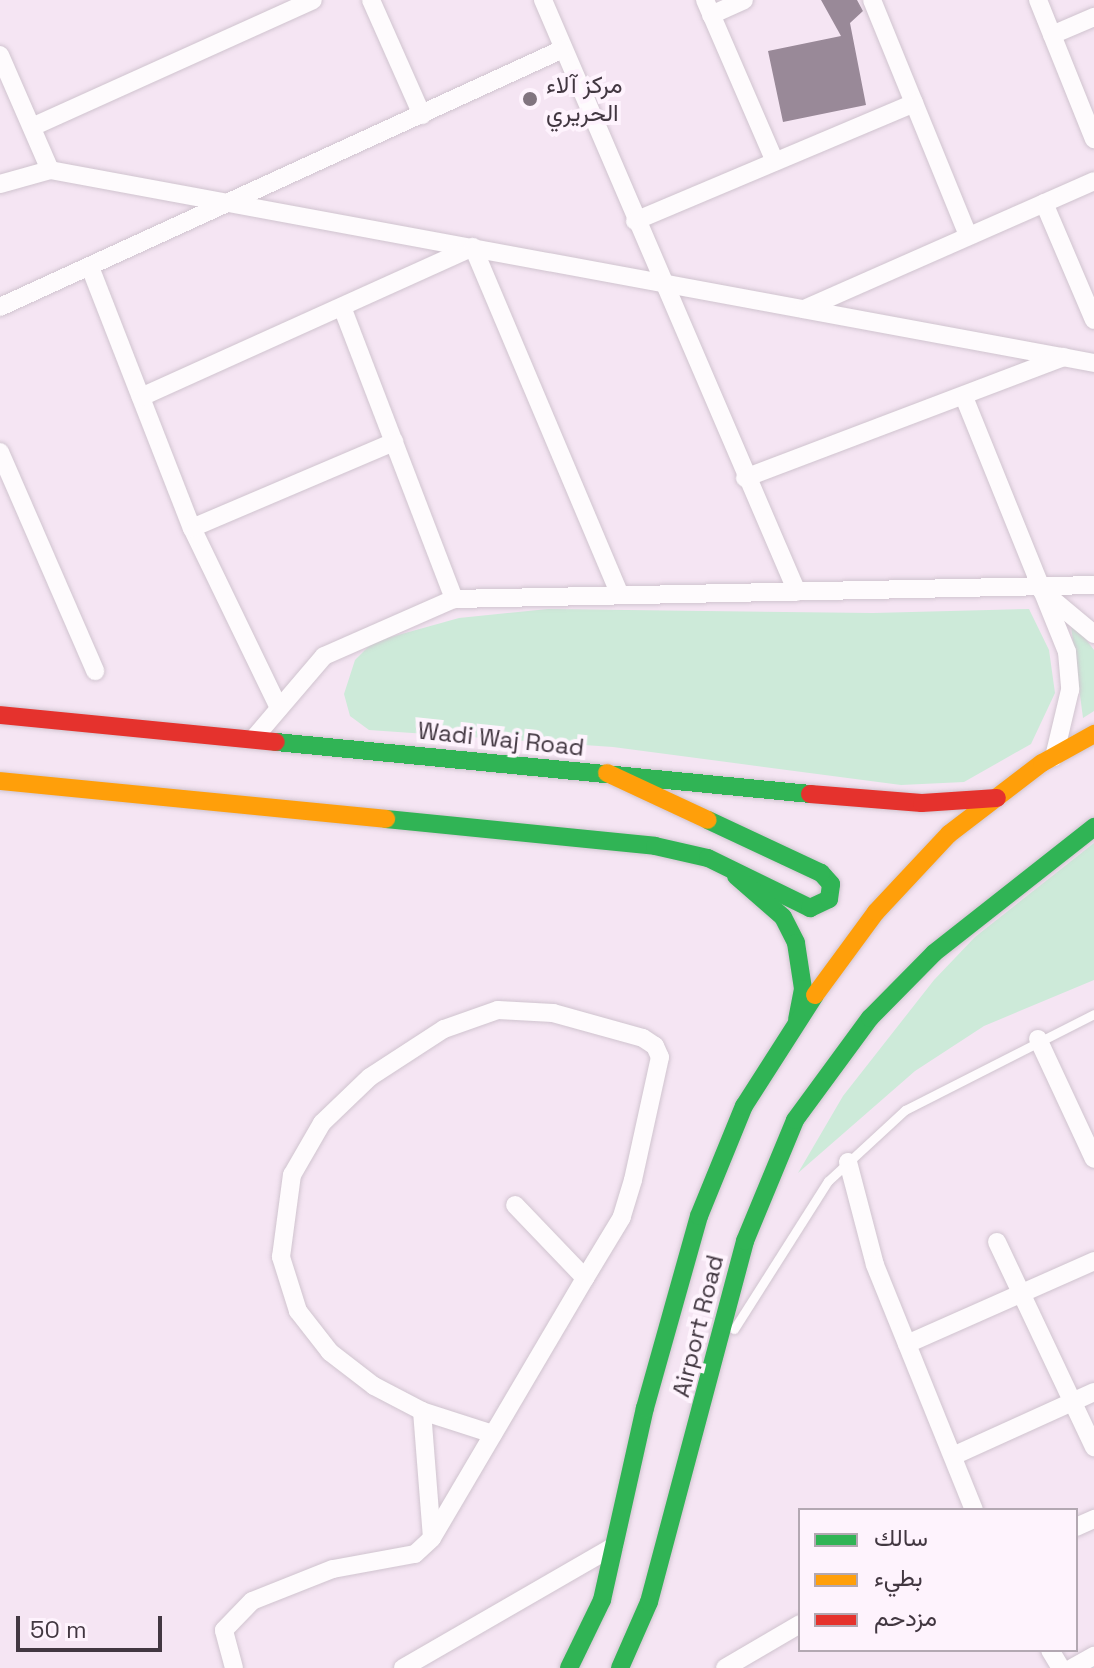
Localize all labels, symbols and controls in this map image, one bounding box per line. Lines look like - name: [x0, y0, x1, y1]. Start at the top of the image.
- place label: مركز آلاء الحريري: [546, 71, 622, 127]
- marker: مركز آلاء الحريري: [521, 90, 539, 108]
- street label: Wadi Waj Road: [416, 716, 586, 762]
- street label: Airport Road: [666, 1252, 730, 1400]
- legend: [798, 1508, 1078, 1652]
- text: سالك: [874, 1522, 928, 1553]
- text: بطيء: [874, 1562, 923, 1593]
- scale bar: [20, 1600, 166, 1650]
- text: مزدحم: [874, 1602, 937, 1633]
- text: 50 m: [30, 1614, 87, 1645]

